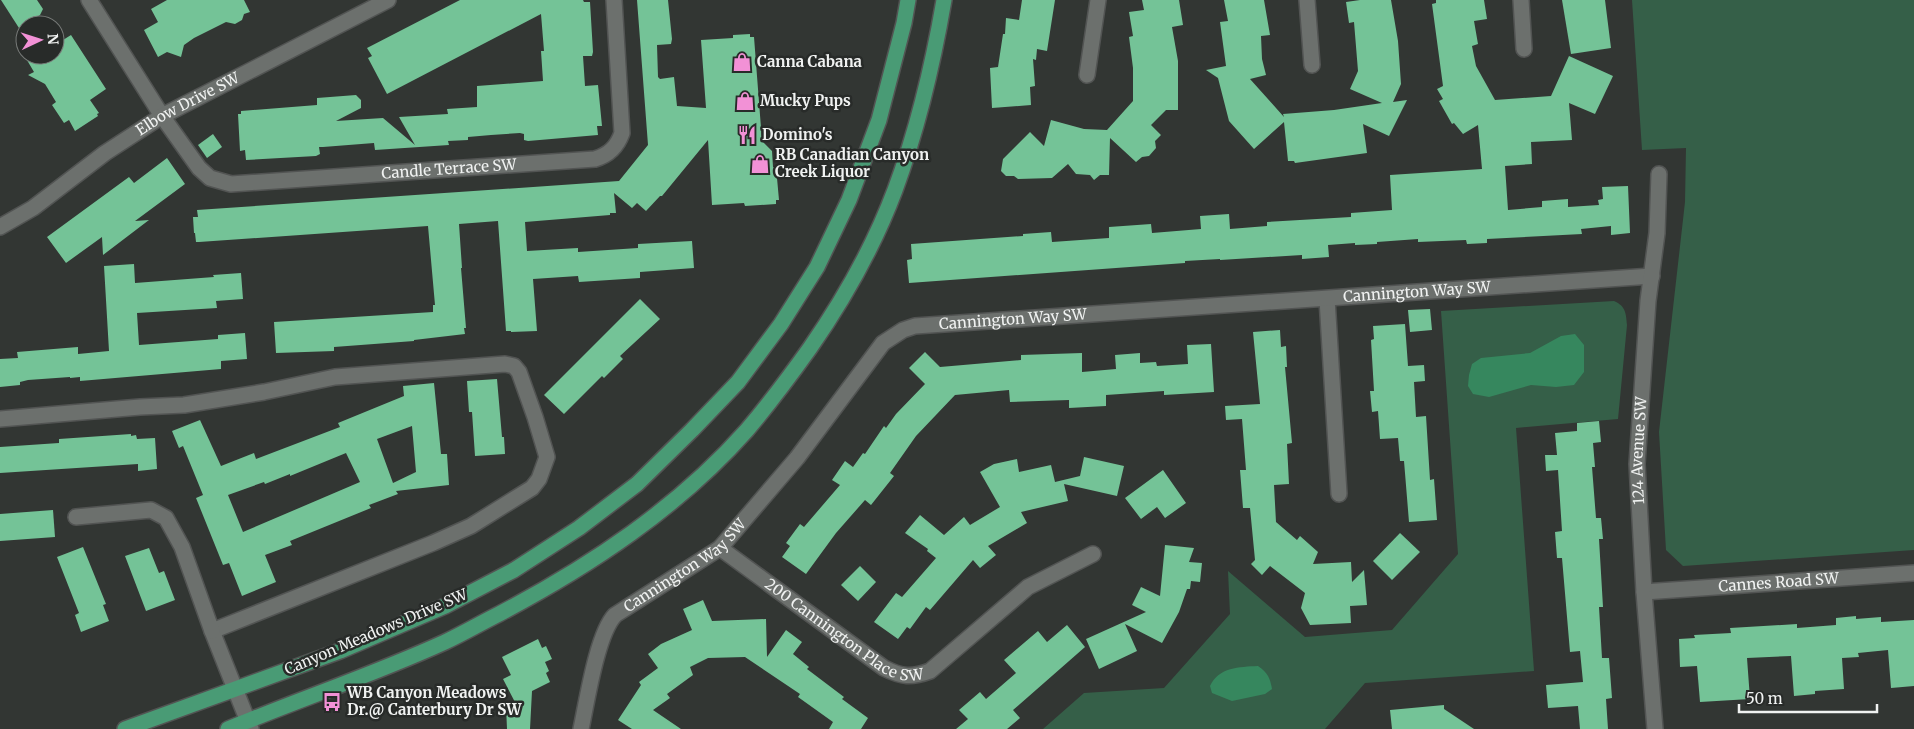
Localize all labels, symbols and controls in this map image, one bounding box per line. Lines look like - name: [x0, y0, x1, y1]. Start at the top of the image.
- north arrow: [15, 15, 65, 65]
- text: N: [44, 33, 62, 45]
- shop icon: Canna Cabana: [731, 51, 753, 73]
- place label: Canna Cabana: [757, 52, 863, 71]
- street label: Elbow Drive SW: [132, 67, 243, 139]
- shop icon: Mucky Pups: [734, 90, 756, 112]
- place label: Mucky Pups: [760, 91, 851, 110]
- restaurant icon: Domino's: [736, 124, 758, 146]
- place label: Domino's: [762, 125, 833, 144]
- place label: RB Canadian Canyon Creek Liquor: [775, 145, 929, 181]
- shop icon: RB Canadian Canyon Creek Liquor: [749, 153, 771, 175]
- street label: Candle Terrace SW: [381, 154, 518, 183]
- street label: Cannington Way SW: [1342, 277, 1492, 306]
- street label: Cannington Way SW: [938, 304, 1088, 333]
- street label: 124 Avenue SW: [1627, 395, 1651, 505]
- street label: Cannington Way SW: [620, 514, 751, 616]
- street label: Cannes Road SW: [1718, 568, 1840, 596]
- street label: 200 Cannington Place SW: [761, 574, 926, 685]
- street label: Canyon Meadows Drive SW: [282, 584, 471, 679]
- scale bar: [1739, 682, 1876, 714]
- place label: WB Canyon Meadows Dr.@ Canterbury Dr SW: [346, 683, 522, 719]
- text: 50 m: [1746, 689, 1783, 708]
- bus stop icon: WB Canyon Meadows Dr.@ Canterbury Dr SW: [321, 691, 343, 713]

